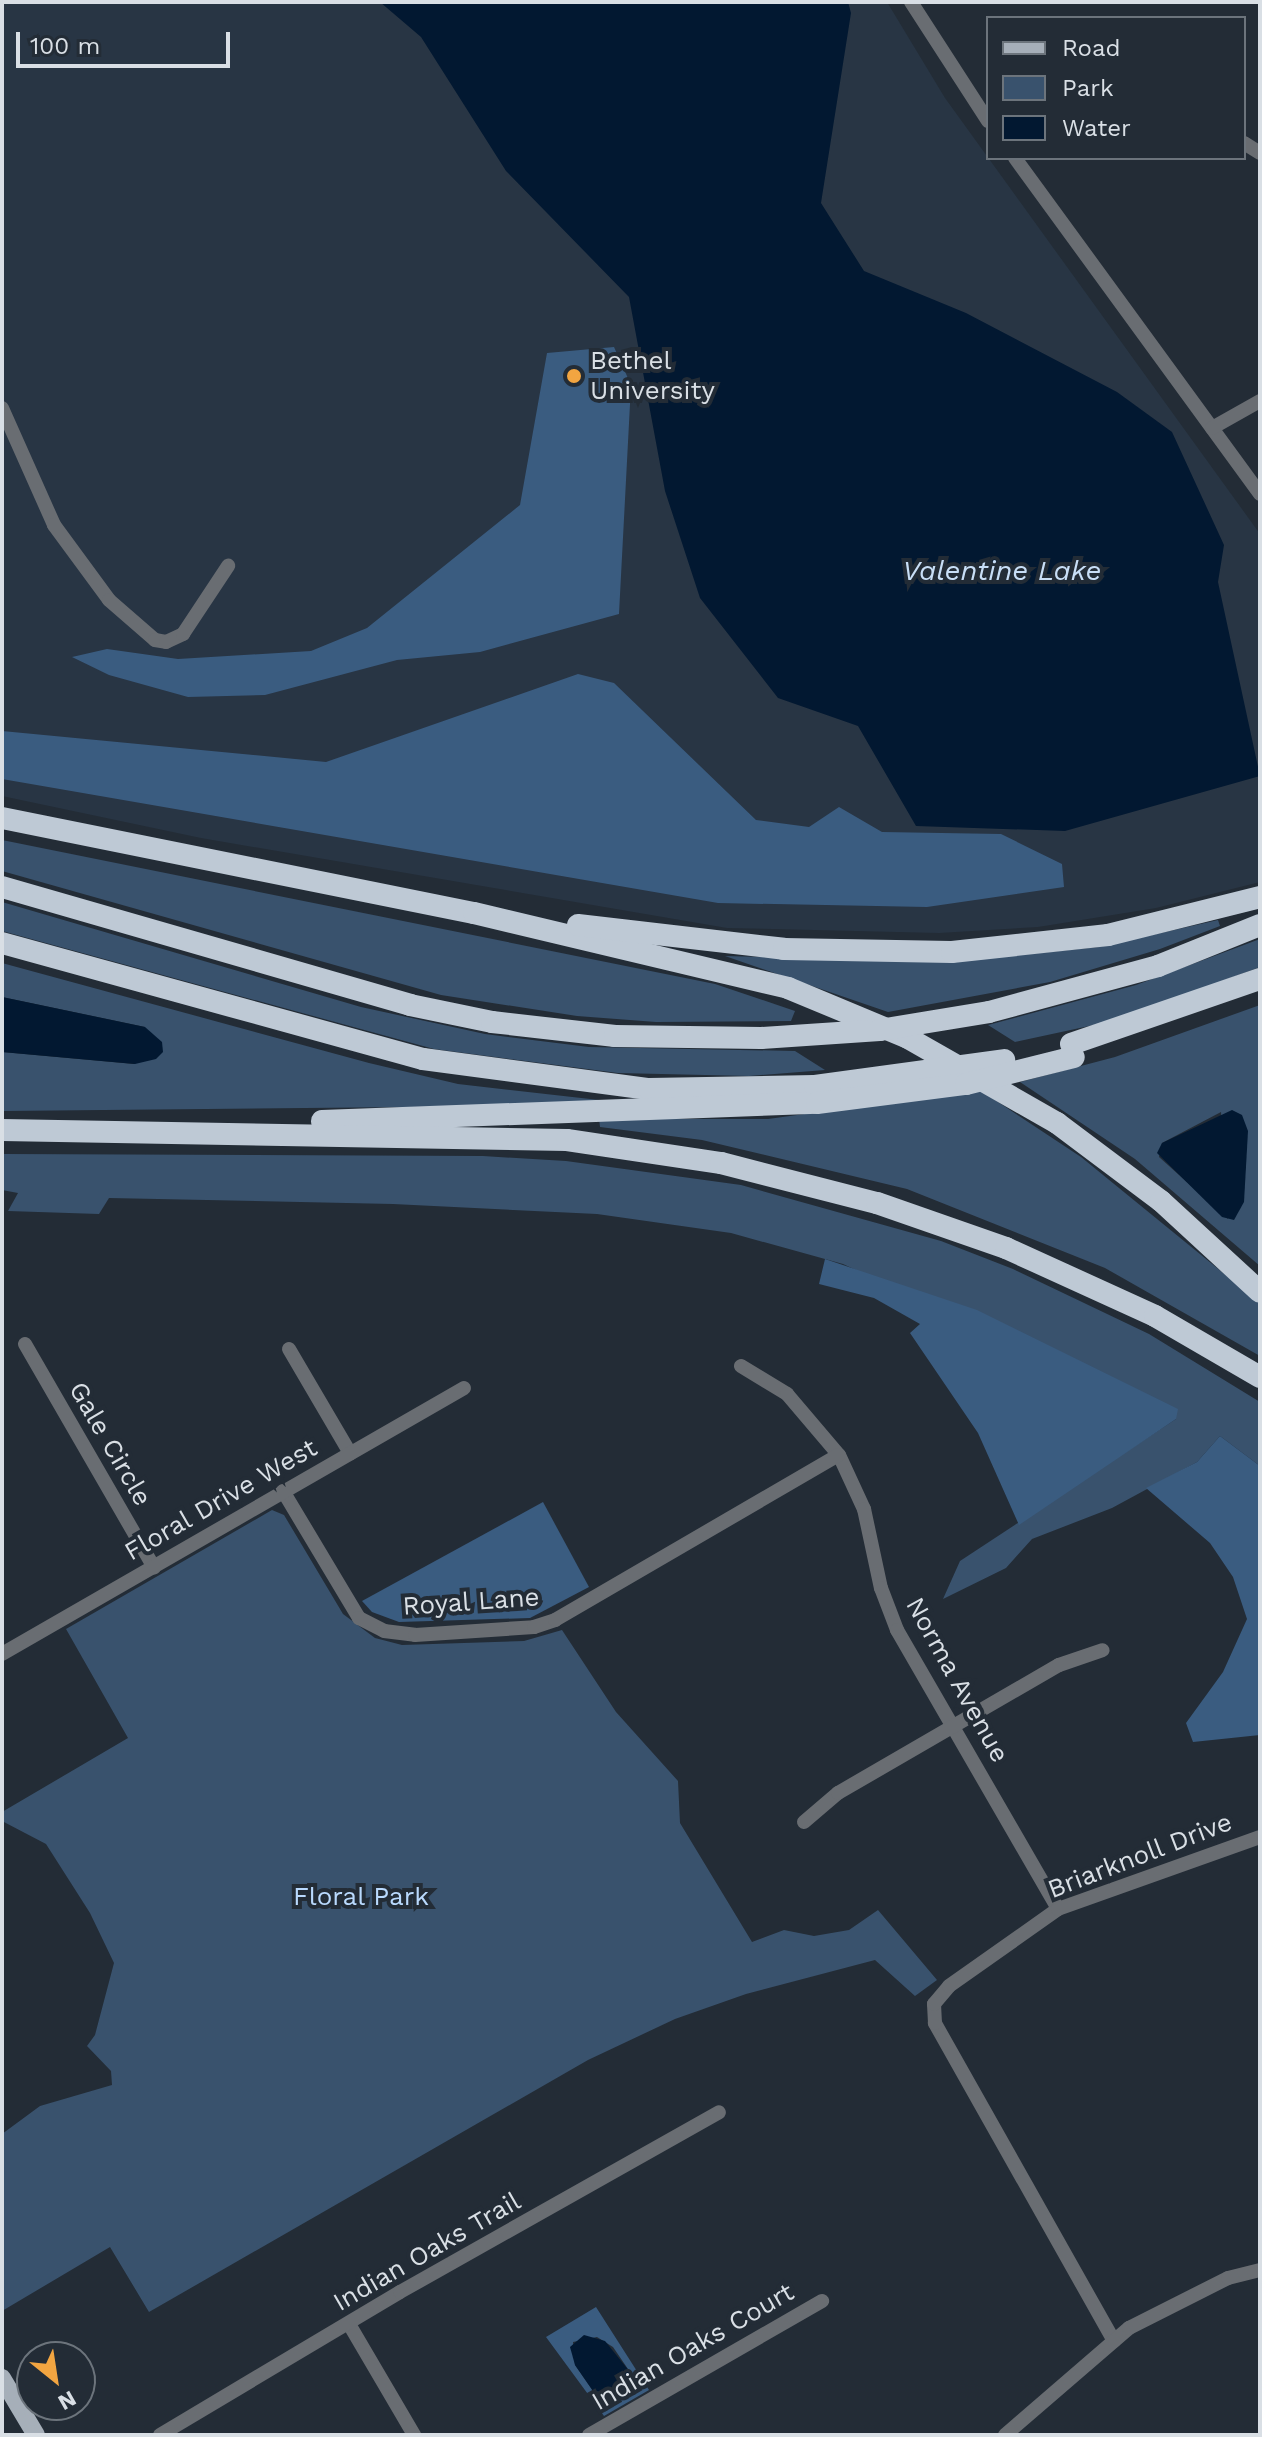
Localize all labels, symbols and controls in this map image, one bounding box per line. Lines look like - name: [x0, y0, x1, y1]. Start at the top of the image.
- scale bar: [20, 16, 234, 66]
- legend: [986, 16, 1246, 160]
- text: 100 m: [30, 32, 100, 60]
- text: Road: [1062, 34, 1121, 62]
- text: Park: [1062, 74, 1114, 102]
- text: Water: [1062, 114, 1131, 142]
- place label: Bethel University: [590, 345, 715, 406]
- marker: Bethel University: [565, 367, 583, 385]
- water label: Valentine Lake: [903, 554, 1101, 588]
- street label: Gale Circle: [62, 1377, 158, 1511]
- street label: Floral Drive West: [119, 1432, 323, 1568]
- street label: Royal Lane: [401, 1582, 541, 1622]
- street label: Norma Avenue: [898, 1591, 1016, 1769]
- street label: Briarknoll Drive: [1043, 1806, 1237, 1906]
- park label: Floral Park: [292, 1881, 430, 1913]
- street label: Indian Oaks Trail: [328, 2186, 526, 2318]
- street label: Indian Oaks Court: [586, 2277, 800, 2417]
- north arrow: [16, 2341, 96, 2421]
- text: N: [54, 2386, 81, 2415]

